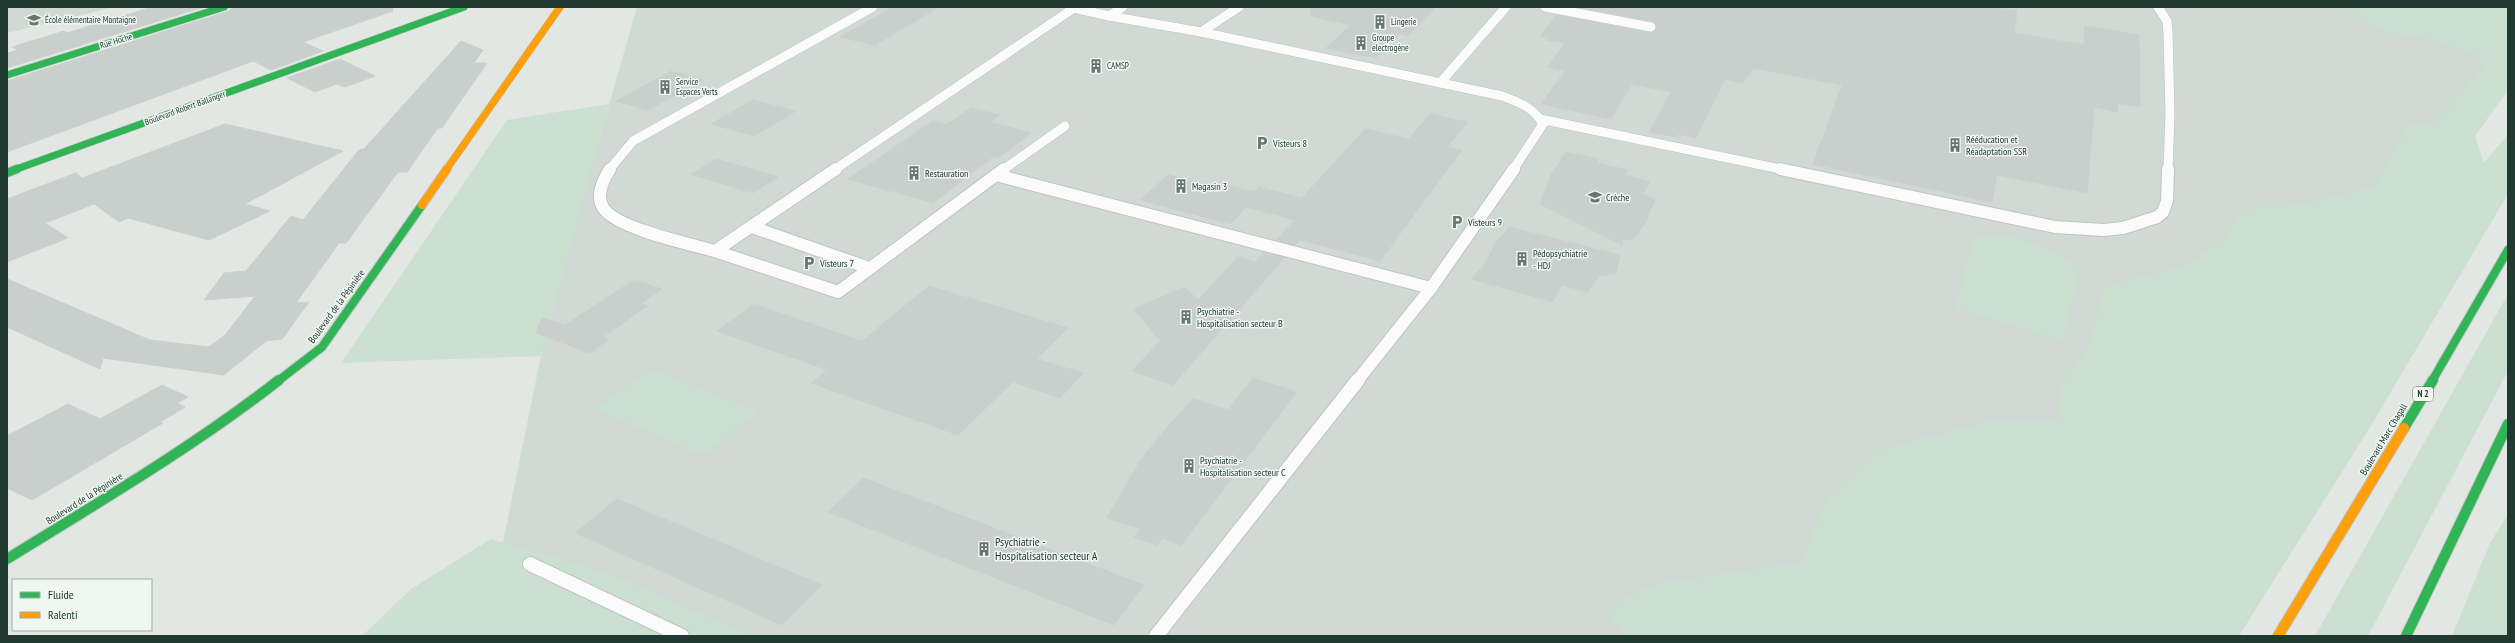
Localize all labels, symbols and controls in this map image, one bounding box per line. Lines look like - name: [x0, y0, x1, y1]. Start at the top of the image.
- school or university icon: École élémentaire Montaigne: [26, 12, 42, 28]
- place label: École élémentaire Montaigne: [45, 14, 136, 25]
- building icon: Lingerie: [1372, 14, 1388, 30]
- place label: Lingerie: [1391, 16, 1417, 27]
- street label: Rue Hoche: [98, 30, 134, 51]
- place label: Groupe electrogène: [1372, 32, 1409, 53]
- building icon: Groupe electrogène: [1353, 35, 1369, 51]
- building icon: CAMSP: [1088, 58, 1104, 74]
- place label: CAMSP: [1107, 60, 1129, 71]
- place label: Service Espaces Verts: [676, 76, 718, 97]
- building icon: Service Espaces Verts: [657, 79, 673, 95]
- street label: Boulevard Robert Ballanger: [143, 88, 227, 127]
- place label: Rééducation et Réadaptation SSR: [1966, 133, 2027, 158]
- parking icon: Visteurs 8: [1254, 135, 1270, 151]
- place label: Visteurs 8: [1272, 137, 1307, 150]
- building icon: Rééducation et Réadaptation SSR: [1947, 137, 1963, 153]
- building icon: Restauration: [906, 165, 922, 181]
- place label: Restauration: [925, 167, 968, 180]
- building icon: Magasin 3: [1173, 178, 1189, 194]
- place label: Magasin 3: [1192, 180, 1227, 193]
- school or university icon: Crèche: [1587, 189, 1603, 205]
- place label: Crèche: [1606, 191, 1629, 204]
- parking icon: Visteurs 9: [1449, 214, 1465, 230]
- place label: Visteurs 9: [1467, 216, 1502, 229]
- place label: Pédopsychiatrie - HDJ: [1533, 247, 1587, 272]
- building icon: Pédopsychiatrie - HDJ: [1514, 251, 1530, 267]
- parking icon: Visteurs 7: [801, 255, 817, 271]
- place label: Visteurs 7: [819, 257, 854, 270]
- street label: Boulevard de la Pépinière: [305, 267, 368, 346]
- place label: Psychiatrie - Hospitalisation secteur B: [1197, 305, 1283, 330]
- building icon: Psychiatrie - Hospitalisation secteur B: [1178, 309, 1194, 325]
- road number: N 2: [2413, 387, 2433, 401]
- street label: Boulevard Marc Chagall: [2357, 400, 2410, 477]
- place label: Psychiatrie - Hospitalisation secteur C: [1200, 454, 1286, 479]
- building icon: Psychiatrie - Hospitalisation secteur C: [1181, 458, 1197, 474]
- street label: Boulevard de la Pépinière: [43, 470, 125, 527]
- place label: Psychiatrie - Hospitalisation secteur A: [995, 534, 1098, 563]
- building icon: Psychiatrie - Hospitalisation secteur A: [976, 541, 992, 557]
- legend: [12, 579, 152, 631]
- text: Fluide: [48, 587, 74, 602]
- text: Ralenti: [48, 607, 77, 622]

